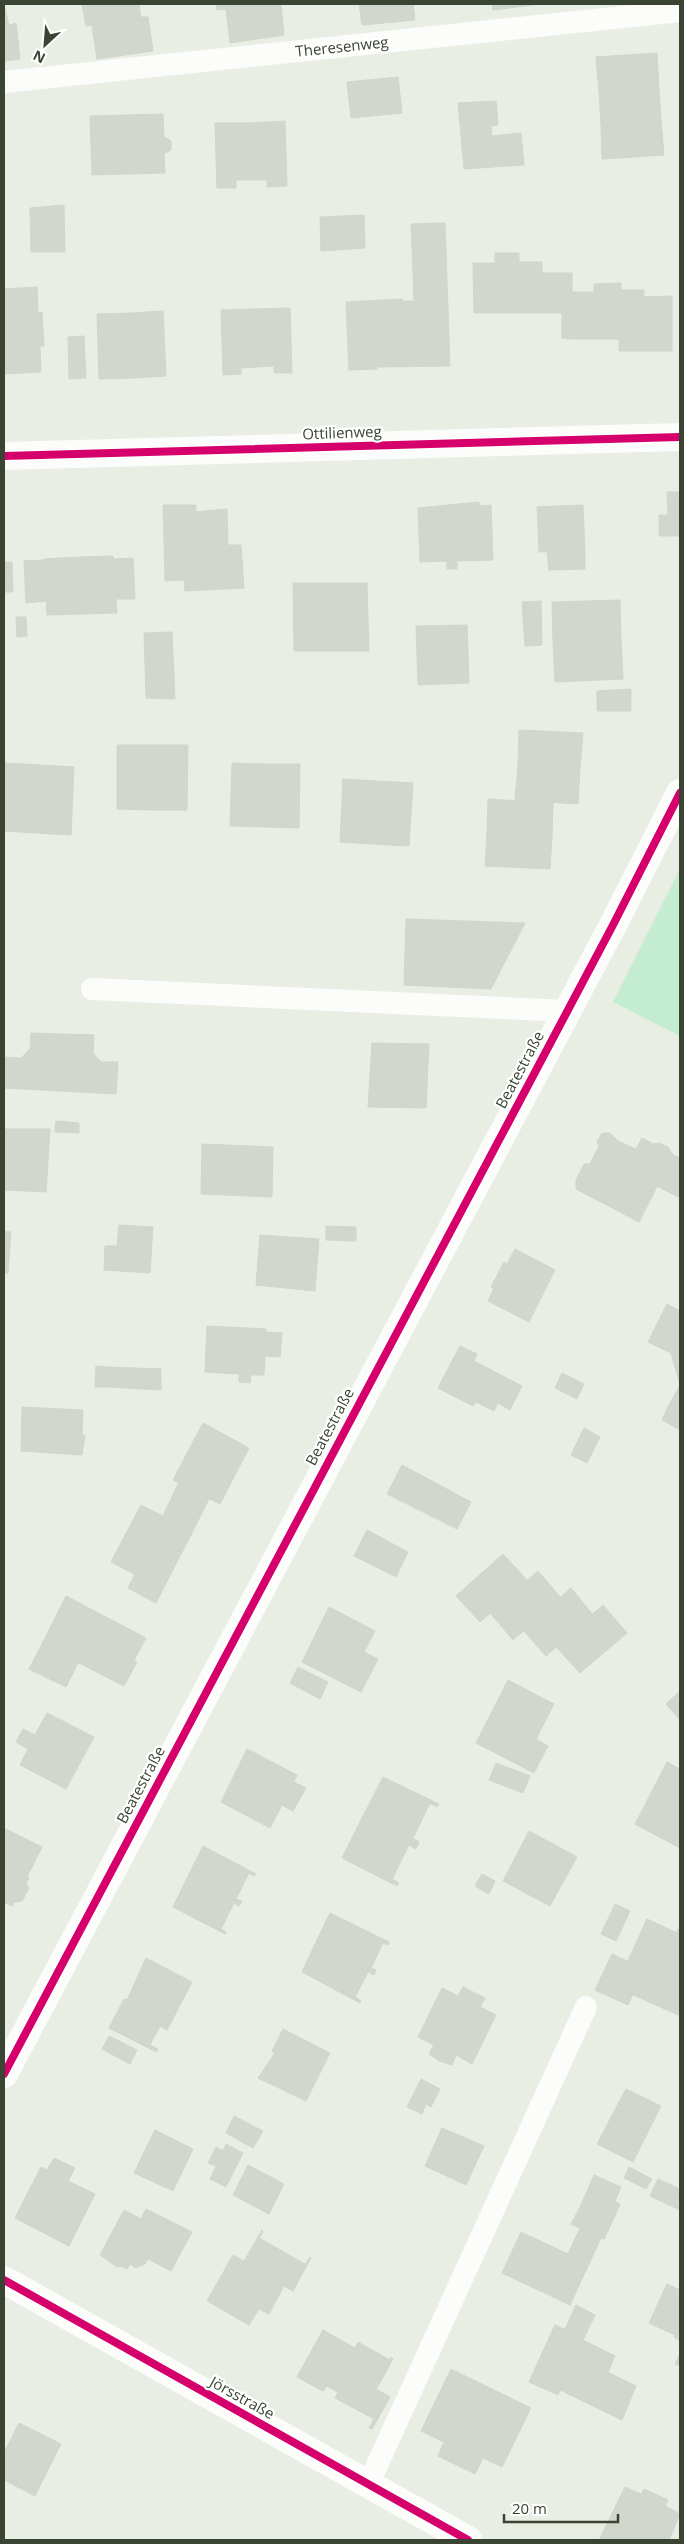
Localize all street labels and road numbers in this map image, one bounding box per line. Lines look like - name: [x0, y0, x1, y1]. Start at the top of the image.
- street label: Theresenweg: [294, 31, 389, 61]
- street label: Ottilienweg: [302, 421, 382, 443]
- street label: Beatestraße: [490, 1027, 548, 1112]
- street label: Beatestraße: [300, 1384, 358, 1469]
- street label: Beatestraße: [111, 1742, 169, 1827]
- street label: Jörsstraße: [205, 2370, 278, 2423]

